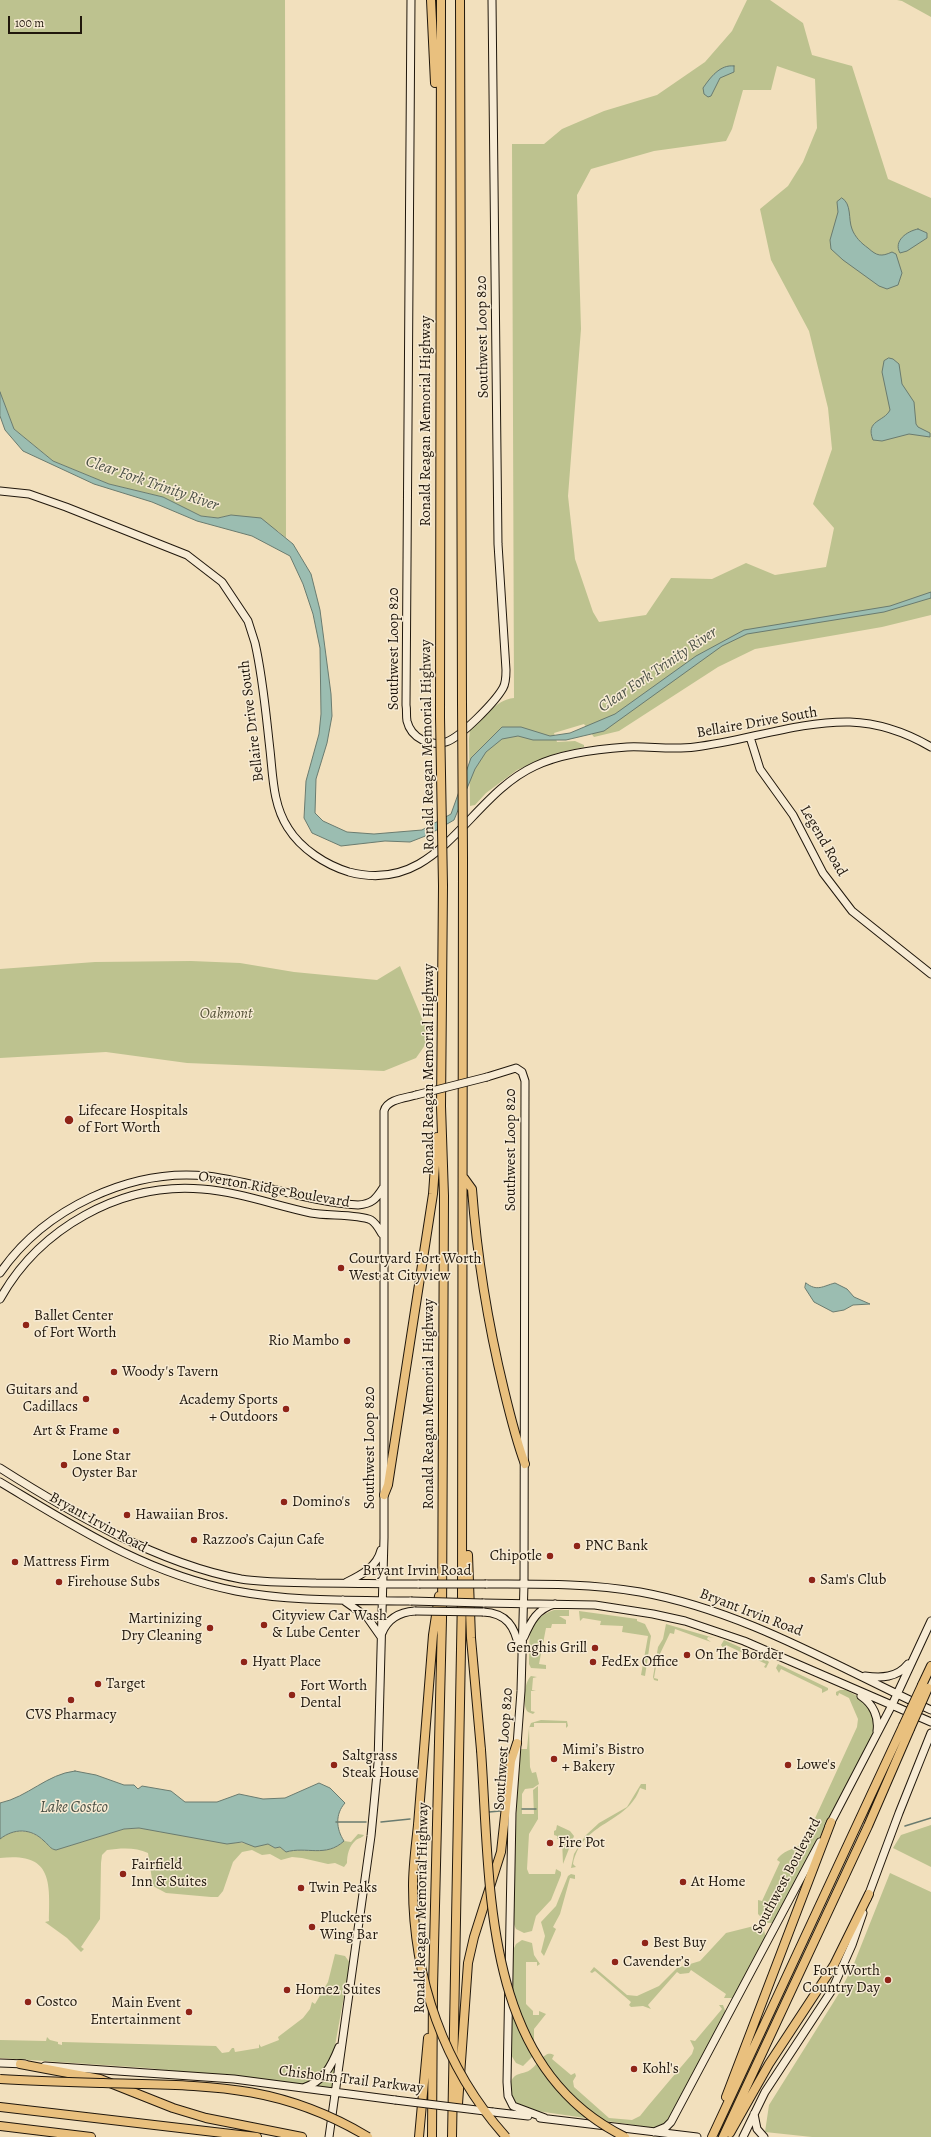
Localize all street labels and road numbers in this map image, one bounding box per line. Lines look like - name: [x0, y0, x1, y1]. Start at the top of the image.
- street label: Southwest Loop 820: [473, 275, 493, 399]
- street label: Ronald Reagan Memorial Highway: [417, 315, 435, 527]
- street label: Southwest Loop 820: [385, 588, 403, 710]
- street label: Ronald Reagan Memorial Highway: [417, 639, 439, 851]
- street label: Bellaire Drive South: [236, 659, 268, 783]
- street label: Bellaire Drive South: [695, 704, 819, 742]
- street label: Legend Road: [795, 802, 851, 880]
- street label: Ronald Reagan Memorial Highway: [420, 963, 438, 1175]
- street label: Southwest Loop 820: [502, 1089, 520, 1211]
- street label: Overton Ridge Boulevard: [197, 1168, 351, 1212]
- street label: Ronald Reagan Memorial Highway: [420, 1298, 438, 1510]
- street label: Southwest Loop 820: [361, 1387, 379, 1509]
- street label: Bryant Irvin Road: [46, 1489, 150, 1557]
- street label: Bryant Irvin Road: [363, 1562, 471, 1580]
- street label: Bryant Irvin Road: [697, 1585, 805, 1641]
- street label: Southwest Loop 820: [491, 1687, 517, 1811]
- street label: Ronald Reagan Memorial Highway: [411, 1802, 433, 2014]
- street label: Southwest Boulevard: [749, 1815, 825, 1937]
- street label: Chisholm Trail Parkway: [278, 2062, 424, 2098]

